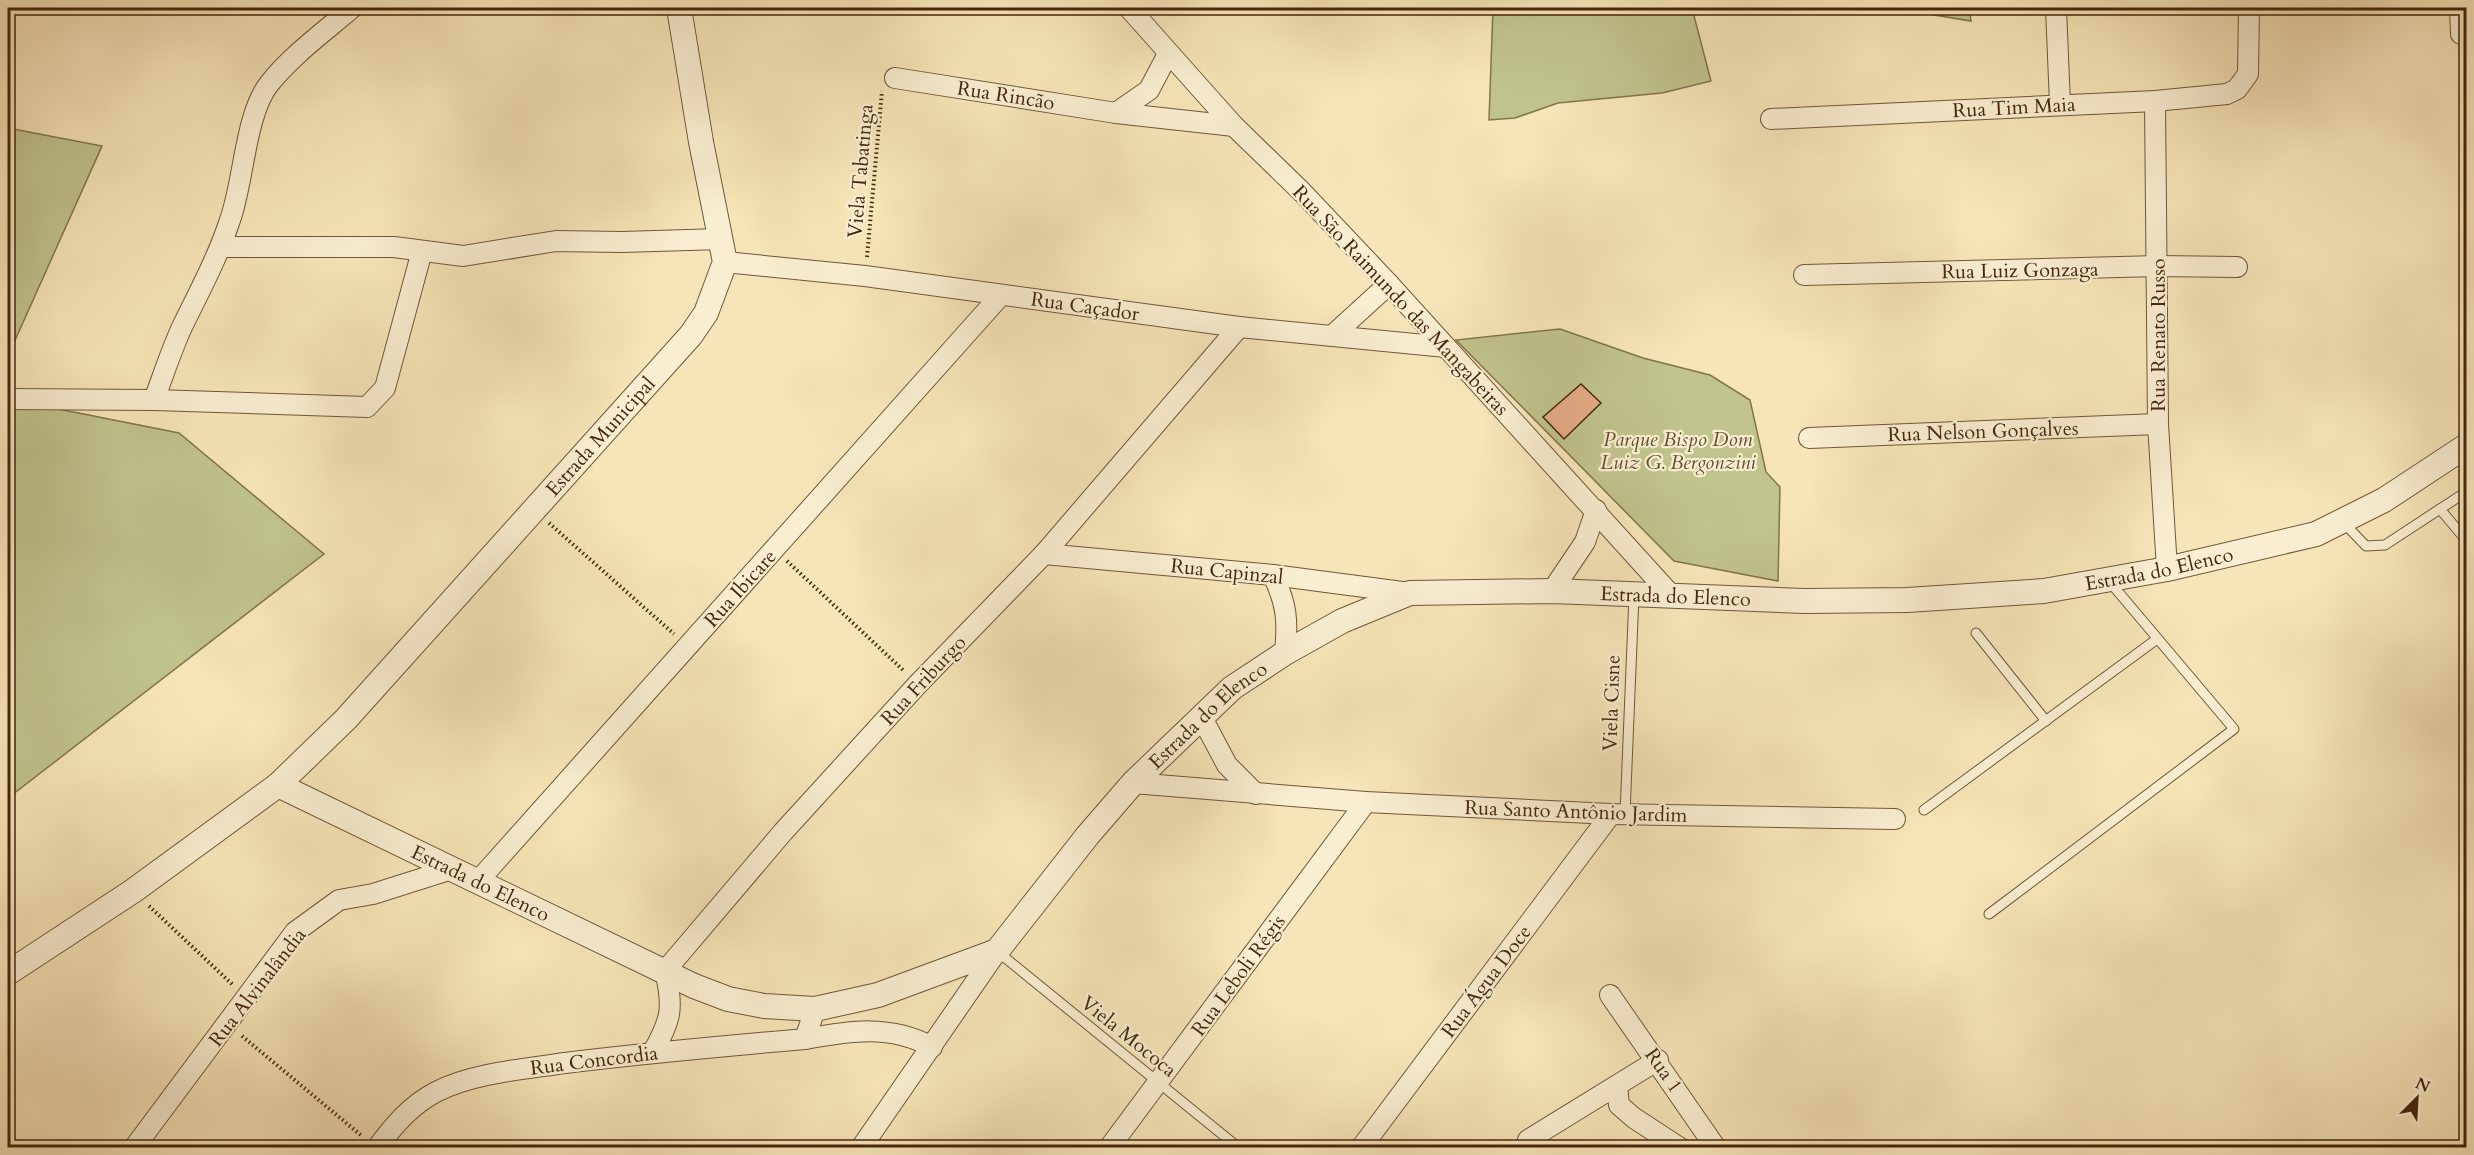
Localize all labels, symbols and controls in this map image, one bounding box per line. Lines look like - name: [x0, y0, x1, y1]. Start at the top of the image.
- street label: Rua Rincão: [955, 74, 1057, 117]
- street label: Rua Tim Maia: [1952, 91, 2077, 124]
- street label: Viela Tabatinga: [841, 103, 880, 239]
- street label: Rua São Raimundo das Mangabeiras: [1286, 179, 1515, 421]
- street label: Rua Luiz Gonzaga: [1941, 256, 2099, 285]
- street label: Rua Renato Russo: [2145, 258, 2172, 412]
- street label: Rua Caçador: [1029, 286, 1142, 328]
- street label: Estrada Municipal: [540, 371, 661, 502]
- street label: Rua Nelson Gonçalves: [1887, 415, 2079, 448]
- park label: Parque Bispo Dom Luiz G. Bergonzini: [1600, 426, 1756, 476]
- street label: Estrada do Elenco: [2083, 541, 2236, 597]
- street label: Rua Ibicare: [698, 544, 783, 633]
- street label: Rua Capinzal: [1169, 552, 1285, 591]
- street label: Estrada do Elenco: [1600, 580, 1751, 613]
- street label: Rua Friburgo: [875, 629, 972, 731]
- street label: Viela Cisne: [1596, 654, 1627, 752]
- street label: Estrada do Elenco: [1143, 655, 1273, 775]
- street label: Rua Santo Antônio Jardim: [1464, 794, 1688, 829]
- street label: Estrada do Elenco: [407, 838, 554, 928]
- street label: Rua Leboli Régis: [1185, 909, 1292, 1042]
- street label: Rua Água Doce: [1435, 919, 1538, 1043]
- street label: Rua Alvinalândia: [202, 922, 313, 1052]
- street label: Viela Mococa: [1075, 989, 1182, 1084]
- street label: Rua Concordia: [529, 1039, 660, 1082]
- street label: Rua 1: [1638, 1042, 1689, 1098]
- north arrow: [2387, 1068, 2447, 1128]
- text: N: [2412, 1072, 2434, 1098]

